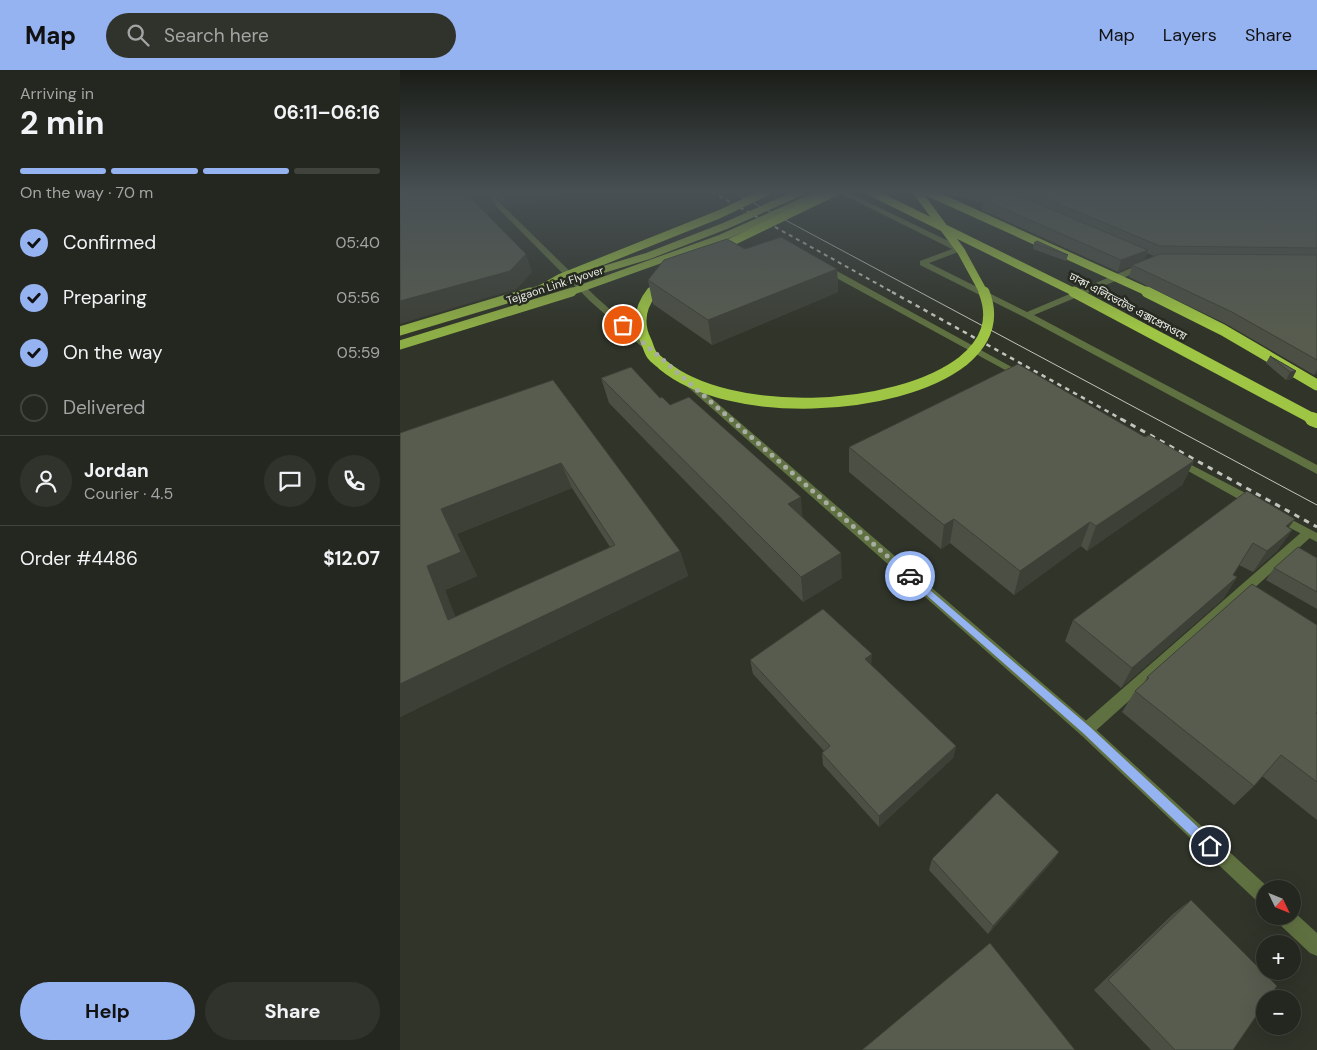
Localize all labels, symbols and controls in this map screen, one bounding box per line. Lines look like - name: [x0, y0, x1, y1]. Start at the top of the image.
- search box: [106, 13, 456, 58]
- text: Map: [25, 20, 76, 51]
- icon: search: [124, 21, 152, 49]
- text: Search here: [164, 23, 269, 48]
- text: Map: [1099, 23, 1135, 47]
- text: Layers: [1163, 23, 1217, 47]
- text: Share: [1245, 23, 1292, 47]
- text: Arriving in: [20, 83, 94, 104]
- text: 06:11–06:16: [273, 100, 380, 125]
- text: 2 min: [20, 102, 105, 144]
- text: On the way · 70 m: [20, 182, 153, 203]
- icon: check: [20, 229, 48, 257]
- text: Confirmed: [63, 230, 156, 255]
- text: 05:40: [335, 232, 380, 253]
- street label: Tejgaon Link Flyover: [505, 263, 605, 307]
- street label: ঢাকা এলিভেটেড এক্সপ্রেসওয়ে: [1066, 269, 1189, 343]
- icon: check: [20, 284, 48, 312]
- text: Preparing: [63, 285, 147, 310]
- text: 05:56: [336, 287, 380, 308]
- pin: [602, 304, 644, 346]
- icon: bag: [609, 311, 637, 339]
- icon: check: [20, 339, 48, 367]
- text: On the way: [63, 340, 163, 365]
- text: 05:59: [337, 342, 380, 363]
- text: Delivered: [63, 395, 145, 420]
- button: person: [20, 455, 72, 507]
- button: chat: [264, 455, 316, 507]
- button: phone: [328, 455, 380, 507]
- text: Jordan: [84, 458, 149, 483]
- text: Courier · 4.5: [84, 483, 173, 504]
- text: Order #4486: [20, 546, 138, 571]
- text: $12.07: [323, 546, 380, 571]
- courier: [885, 551, 935, 601]
- icon: car: [896, 562, 924, 590]
- pin: [1189, 825, 1231, 867]
- icon: home: [1196, 832, 1224, 860]
- north arrow: [1256, 880, 1301, 925]
- map controls: [1256, 880, 1301, 1035]
- button: +: [1256, 935, 1301, 980]
- button: Help: [20, 982, 195, 1040]
- button: Share: [205, 982, 380, 1040]
- button: −: [1256, 990, 1301, 1035]

